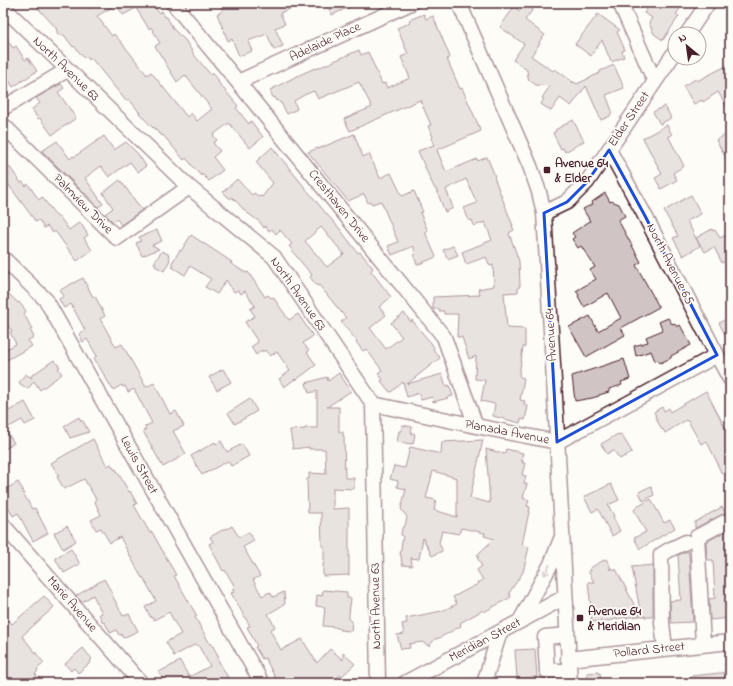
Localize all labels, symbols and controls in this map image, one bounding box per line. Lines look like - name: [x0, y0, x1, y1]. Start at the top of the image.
- street label: Adelaide Place: [286, 17, 364, 67]
- north arrow: [667, 26, 707, 66]
- text: N: [676, 29, 690, 47]
- street label: North Avenue 63: [28, 32, 104, 106]
- street label: Elder Street: [603, 87, 655, 151]
- place label: Avenue 64 & Elder: [554, 154, 609, 188]
- street label: Cresthaven Drive: [304, 165, 375, 247]
- marker: Avenue 64 & Elder: [542, 165, 552, 175]
- street label: Palmview Drive: [49, 170, 117, 238]
- street label: North Avenue 65: [641, 220, 699, 308]
- street label: North Avenue 63: [265, 253, 331, 335]
- street label: Avenue 64: [540, 307, 562, 362]
- street label: Planada Avenue: [463, 414, 551, 450]
- street label: Lewis Street: [115, 432, 163, 498]
- street label: North Avenue 63: [366, 563, 386, 649]
- one-way arrow: [543, 564, 551, 576]
- street label: Marie Avenue: [42, 572, 102, 636]
- place label: Avenue 64 & Meridian: [587, 602, 642, 636]
- street label: Meridian Street: [446, 613, 525, 667]
- marker: Avenue 64 & Meridian: [575, 613, 585, 623]
- street label: Pollard Street: [612, 637, 686, 663]

